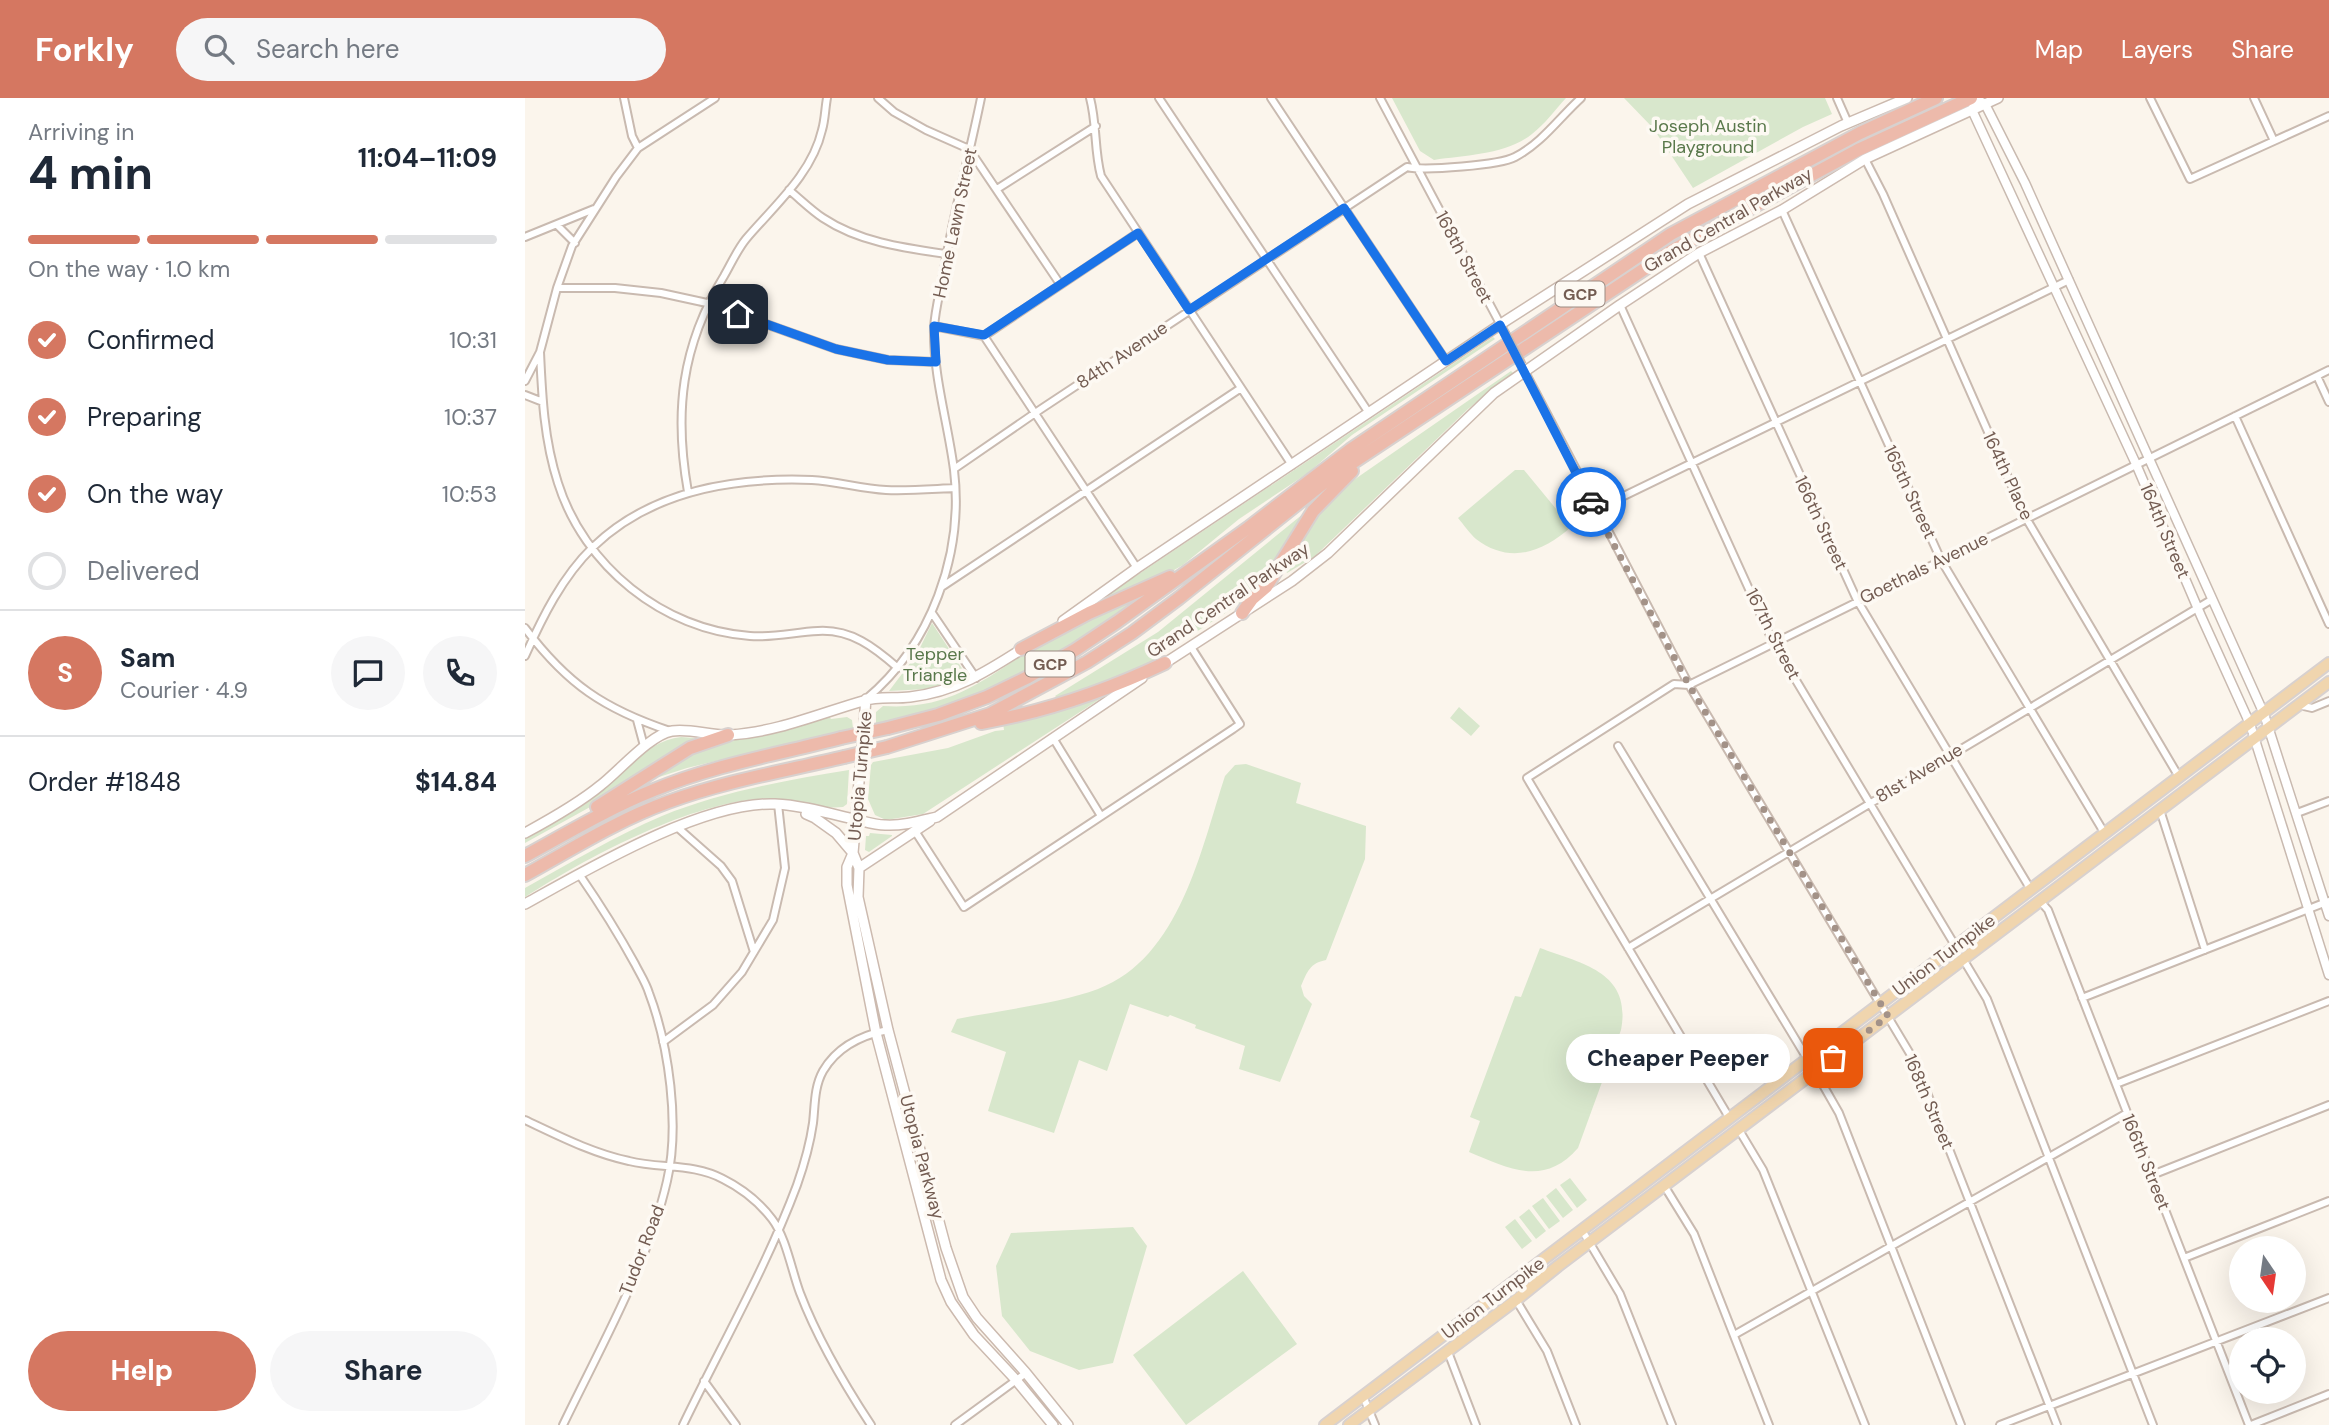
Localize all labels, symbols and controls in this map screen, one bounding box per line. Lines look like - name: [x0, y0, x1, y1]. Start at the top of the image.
- search box: [176, 18, 666, 81]
- text: Forkly: [35, 28, 134, 71]
- icon: search: [200, 30, 238, 68]
- text: Search here: [256, 32, 399, 66]
- text: Map: [2035, 34, 2083, 65]
- text: Layers: [2121, 34, 2193, 65]
- text: Share: [2231, 34, 2294, 65]
- park label: Joseph Austin Playground: [1649, 114, 1767, 159]
- text: Arriving in: [28, 117, 134, 147]
- text: 11:04–11:09: [358, 141, 497, 175]
- text: 4 min: [28, 143, 153, 203]
- street label: Home Lawn Street: [927, 146, 983, 300]
- street label: Grand Central Parkway: [1639, 162, 1817, 278]
- street label: 168th Street: [1430, 207, 1498, 307]
- text: On the way · 1.0 km: [28, 254, 230, 284]
- road number: GCP: [1555, 282, 1605, 306]
- pin: [708, 284, 768, 344]
- icon: home: [719, 295, 757, 333]
- street label: 84th Avenue: [1072, 316, 1172, 394]
- icon: check: [28, 321, 66, 359]
- text: Confirmed: [87, 323, 214, 357]
- text: 10:31: [449, 325, 497, 355]
- icon: check: [28, 398, 66, 436]
- text: Preparing: [87, 400, 202, 434]
- text: 10:37: [444, 402, 497, 432]
- street label: 164th Place: [1977, 428, 2039, 524]
- street label: 165th Street: [1878, 441, 1942, 543]
- courier: [1556, 467, 1626, 537]
- street label: 166th Street: [1789, 472, 1853, 574]
- icon: check: [28, 475, 66, 513]
- text: On the way: [87, 477, 223, 511]
- text: 10:53: [442, 479, 497, 509]
- street label: 164th Street: [2134, 480, 2196, 582]
- icon: car: [1572, 483, 1610, 521]
- street label: Goethals Avenue: [1856, 526, 1992, 610]
- street label: Grand Central Parkway: [1142, 537, 1314, 663]
- text: Delivered: [87, 554, 200, 588]
- street label: 167th Street: [1740, 584, 1806, 684]
- button: chat: [331, 636, 405, 710]
- button: phone: [423, 636, 497, 710]
- text: Sam: [120, 641, 175, 675]
- park label: Tepper Triangle: [903, 642, 967, 687]
- road number: GCP: [1025, 652, 1075, 677]
- text: S: [57, 656, 73, 690]
- text: Courier · 4.9: [120, 675, 248, 705]
- street label: Utopia Turnpike: [842, 710, 878, 842]
- street label: 81st Avenue: [1871, 738, 1967, 808]
- text: Order #1848: [28, 765, 181, 799]
- text: $14.84: [415, 765, 497, 799]
- street label: Union Turnpike: [1888, 908, 2000, 1002]
- pin: [1803, 1028, 1863, 1088]
- callout: Cheaper Peeper: [1567, 1034, 1791, 1082]
- icon: bag: [1814, 1039, 1852, 1077]
- text: Cheaper Peeper: [1587, 1043, 1769, 1073]
- street label: 168th Street: [1898, 1051, 1960, 1153]
- street label: Utopia Parkway: [894, 1092, 950, 1222]
- street label: 166th Street: [2116, 1110, 2176, 1214]
- street label: Tudor Road: [614, 1201, 670, 1299]
- north arrow: [2229, 1236, 2307, 1312]
- map controls: [2229, 1236, 2306, 1404]
- street label: Union Turnpike: [1437, 1251, 1549, 1345]
- button: locate: [2229, 1327, 2306, 1404]
- button: Help: [28, 1331, 256, 1411]
- button: Share: [270, 1331, 497, 1411]

